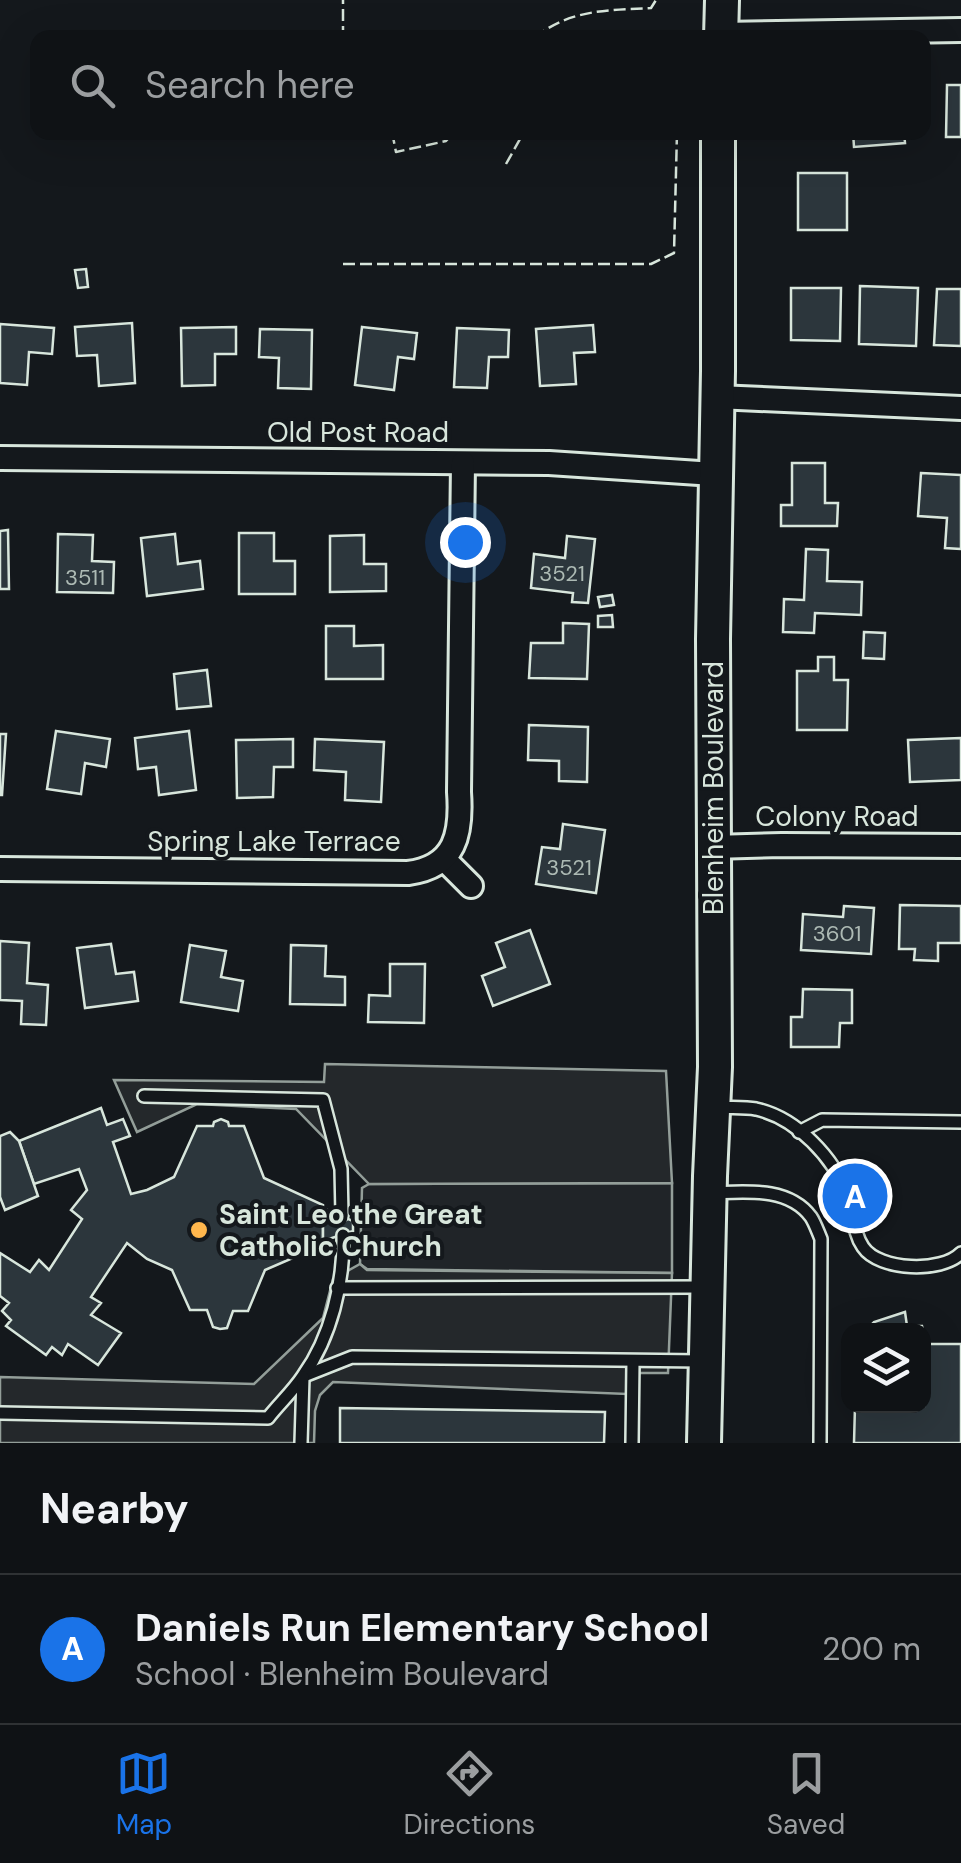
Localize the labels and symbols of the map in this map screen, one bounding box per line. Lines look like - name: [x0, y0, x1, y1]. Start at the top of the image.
- street label: Old Post Road: [267, 414, 449, 451]
- your location: [440, 517, 491, 568]
- house number: 3521: [539, 559, 585, 588]
- house number: 3511: [65, 563, 105, 592]
- street label: Blenheim Boulevard: [695, 661, 732, 915]
- street label: Colony Road: [755, 798, 919, 835]
- street label: Spring Lake Terrace: [147, 823, 401, 860]
- house number: 3521: [546, 853, 592, 882]
- house number: 3601: [813, 919, 861, 948]
- pin: A: [822, 1158, 888, 1234]
- place label: Saint Leo the Great Catholic Church: [219, 1196, 483, 1265]
- marker: Saint Leo the Great Catholic Church: [188, 1219, 210, 1241]

